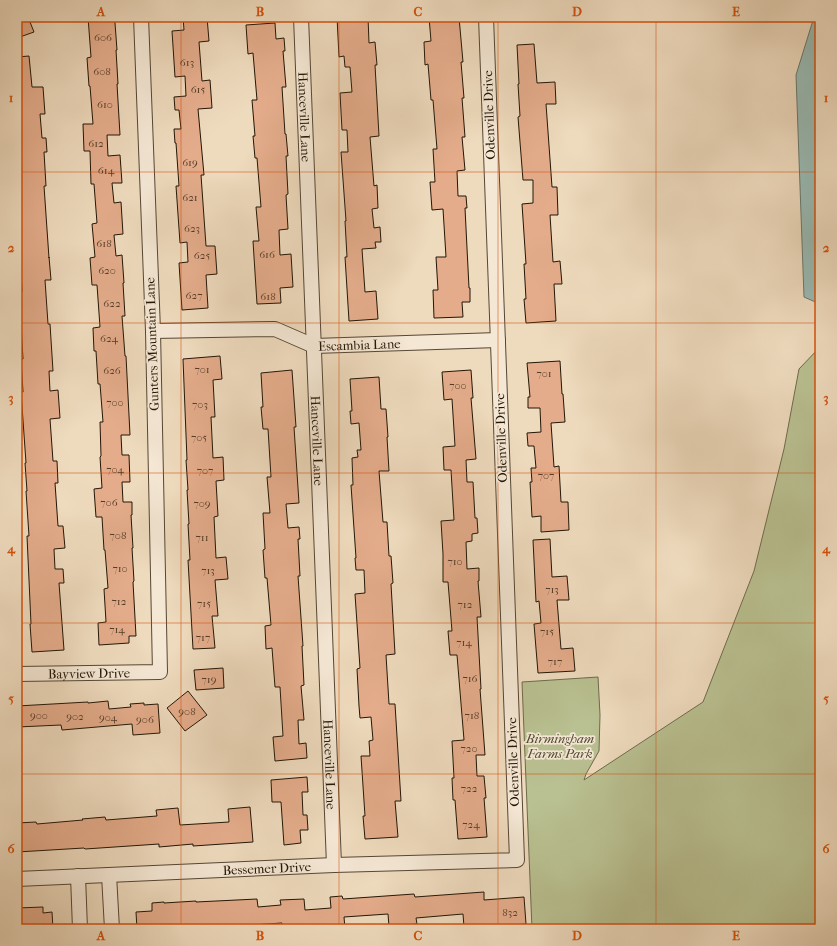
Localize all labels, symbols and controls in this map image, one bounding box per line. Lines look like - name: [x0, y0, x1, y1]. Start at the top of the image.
- text: A: [96, 4, 106, 19]
- text: B: [256, 4, 265, 19]
- text: C: [414, 4, 423, 19]
- text: D: [572, 4, 582, 19]
- text: E: [732, 4, 740, 19]
- house number: 606: [94, 31, 112, 44]
- house number: 613: [180, 56, 194, 69]
- house number: 608: [93, 65, 111, 78]
- street label: Odenville Drive: [480, 69, 498, 160]
- street label: Hanceville Lane: [296, 71, 314, 163]
- house number: 615: [191, 83, 206, 96]
- text: 1: [9, 90, 14, 105]
- text: 1: [824, 90, 829, 105]
- house number: 610: [97, 98, 113, 111]
- house number: 612: [88, 137, 104, 150]
- house number: 619: [182, 156, 198, 169]
- house number: 614: [98, 164, 115, 177]
- house number: 621: [182, 191, 198, 204]
- house number: 623: [184, 222, 200, 235]
- house number: 618: [96, 237, 112, 250]
- text: 2: [8, 240, 15, 255]
- text: 2: [823, 240, 830, 255]
- house number: 616: [259, 248, 275, 261]
- house number: 625: [194, 249, 210, 262]
- house number: 620: [98, 264, 116, 277]
- street label: Gunters Mountain Lane: [142, 276, 162, 411]
- house number: 627: [186, 289, 202, 302]
- house number: 618: [260, 290, 276, 303]
- house number: 622: [103, 297, 121, 310]
- house number: 624: [100, 332, 119, 345]
- street label: Escambia Lane: [318, 336, 401, 353]
- house number: 701: [194, 363, 210, 376]
- house number: 626: [103, 364, 121, 377]
- house number: 701: [536, 367, 552, 380]
- house number: 700: [449, 379, 467, 392]
- text: 3: [8, 390, 14, 406]
- text: 3: [823, 390, 829, 406]
- street label: Odenville Drive: [492, 392, 510, 483]
- street label: Hanceville Lane: [308, 395, 327, 487]
- house number: 700: [106, 396, 124, 409]
- house number: 703: [192, 398, 208, 411]
- house number: 705: [191, 431, 207, 444]
- house number: 704: [106, 463, 124, 476]
- house number: 707: [197, 464, 213, 477]
- house number: 707: [538, 469, 554, 482]
- house number: 706: [100, 496, 118, 509]
- house number: 709: [193, 497, 211, 510]
- house number: 708: [110, 529, 126, 542]
- house number: 711: [195, 531, 209, 544]
- text: 4: [6, 541, 16, 557]
- text: 4: [821, 541, 831, 557]
- house number: 710: [447, 555, 463, 568]
- house number: 710: [112, 562, 128, 575]
- house number: 713: [201, 564, 215, 577]
- house number: 713: [545, 583, 559, 596]
- house number: 712: [112, 595, 127, 608]
- house number: 715: [197, 597, 211, 610]
- house number: 712: [458, 598, 473, 611]
- house number: 714: [109, 623, 125, 636]
- house number: 715: [540, 625, 554, 638]
- house number: 717: [196, 631, 210, 644]
- house number: 714: [456, 636, 472, 649]
- house number: 717: [548, 655, 562, 668]
- street label: Bayview Drive: [48, 665, 131, 681]
- house number: 716: [462, 672, 478, 685]
- house number: 719: [201, 673, 217, 686]
- text: 5: [8, 691, 14, 706]
- text: 5: [823, 691, 829, 706]
- house number: 908: [178, 705, 196, 718]
- house number: 900: [30, 709, 48, 722]
- house number: 718: [465, 709, 479, 722]
- house number: 902: [66, 710, 84, 723]
- house number: 904: [99, 711, 118, 724]
- house number: 906: [136, 713, 154, 726]
- street label: Odenville Drive: [504, 716, 522, 807]
- street label: Hanceville Lane: [321, 719, 339, 810]
- park label: Birmingham Farms Park: [525, 731, 594, 761]
- house number: 720: [461, 742, 478, 755]
- house number: 722: [461, 782, 478, 795]
- house number: 724: [462, 818, 480, 831]
- text: 6: [7, 841, 15, 856]
- text: 6: [822, 841, 830, 856]
- street label: Bessemer Drive: [222, 859, 312, 877]
- house number: 832: [502, 906, 518, 919]
- text: A: [96, 928, 106, 943]
- text: B: [256, 928, 265, 943]
- text: C: [414, 928, 423, 943]
- text: D: [572, 928, 582, 943]
- text: E: [732, 928, 740, 943]

